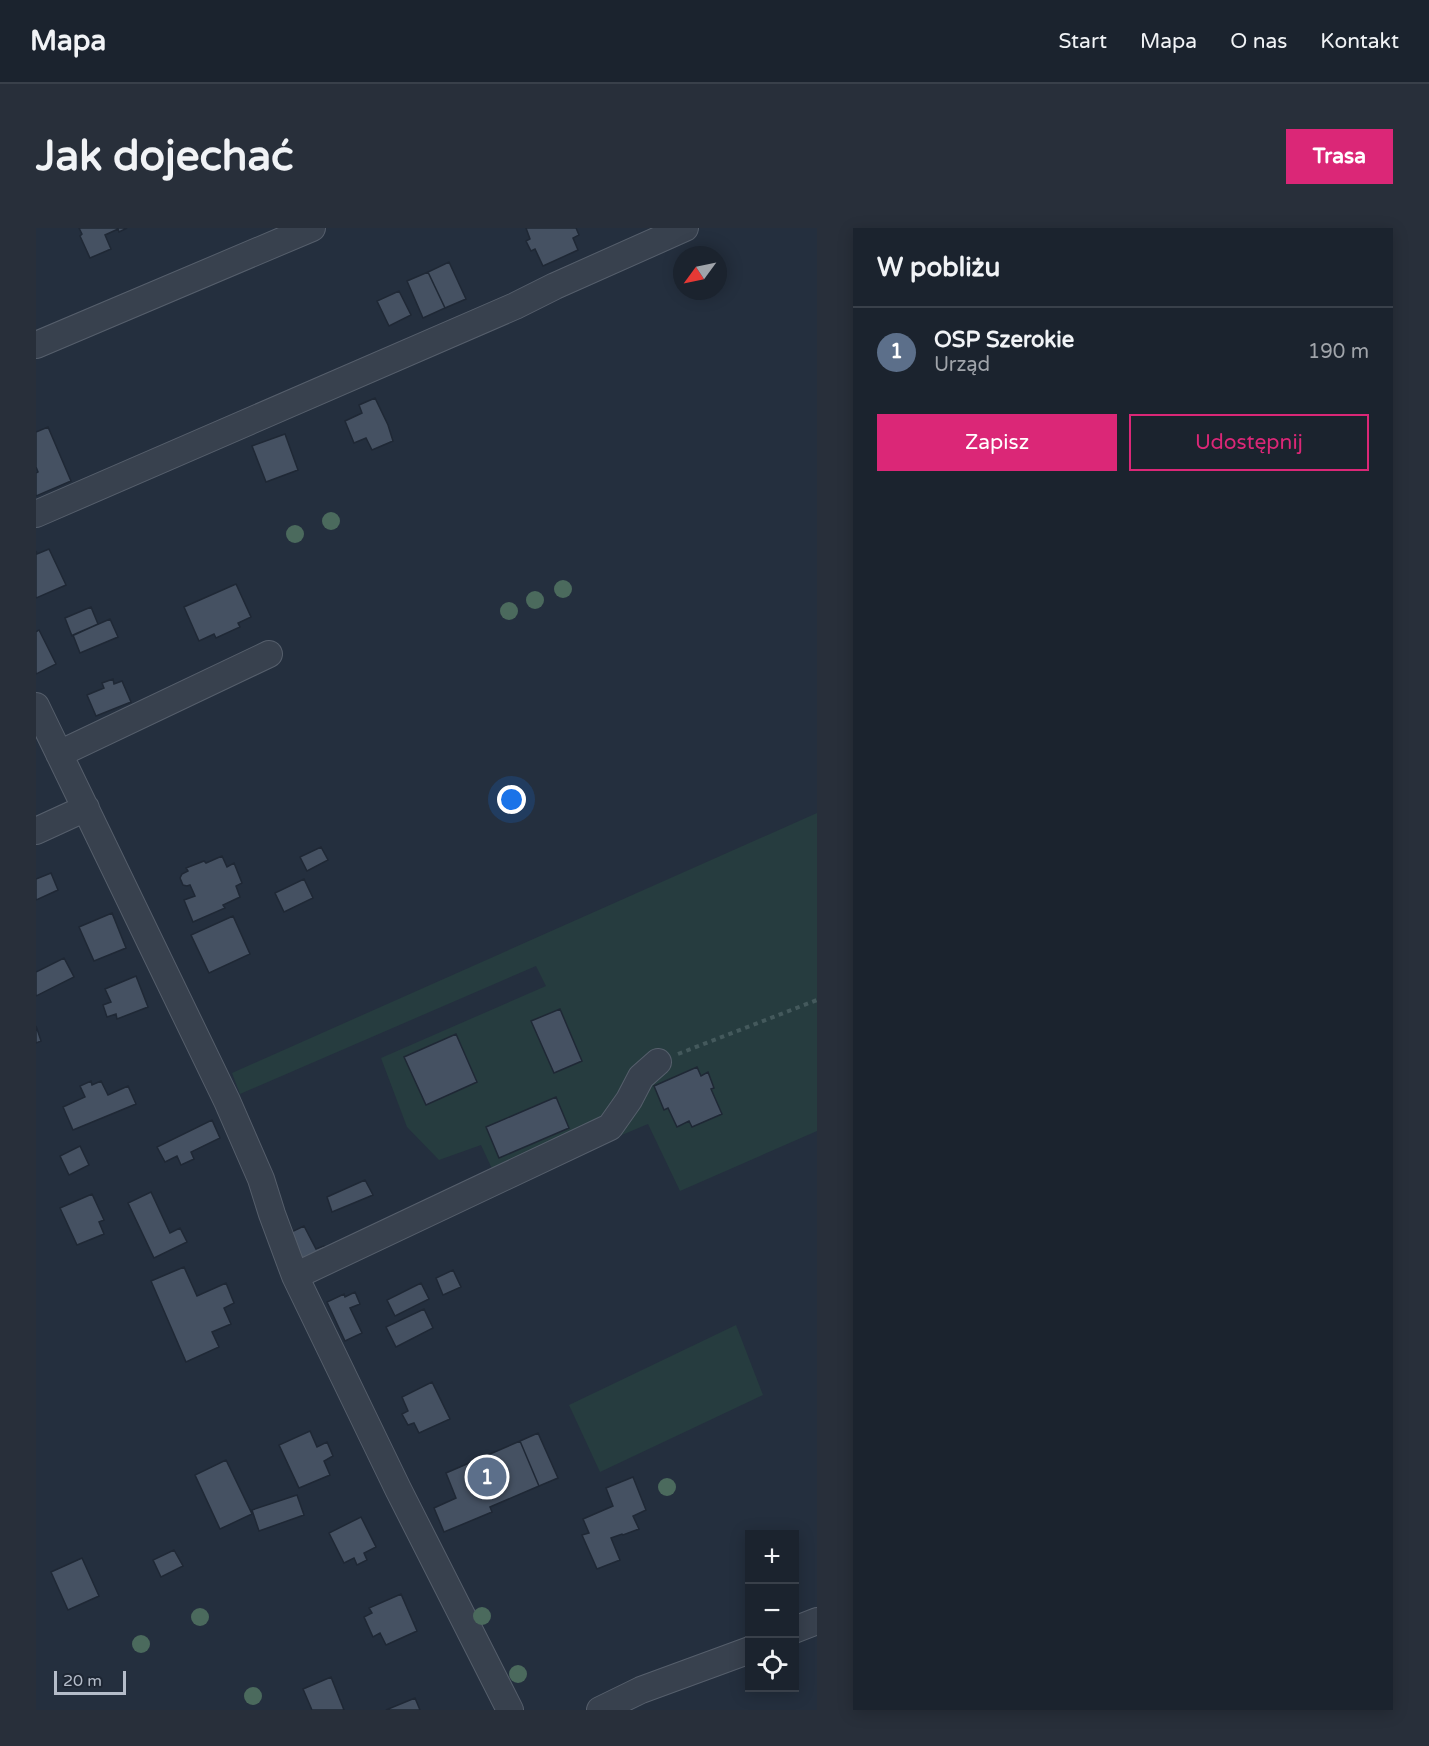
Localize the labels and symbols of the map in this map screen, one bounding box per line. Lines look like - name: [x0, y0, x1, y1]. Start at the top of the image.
- north arrow: [673, 246, 727, 300]
- your location: [497, 785, 526, 814]
- pin: 1: [468, 1454, 506, 1500]
- scale bar: [54, 1668, 126, 1696]

